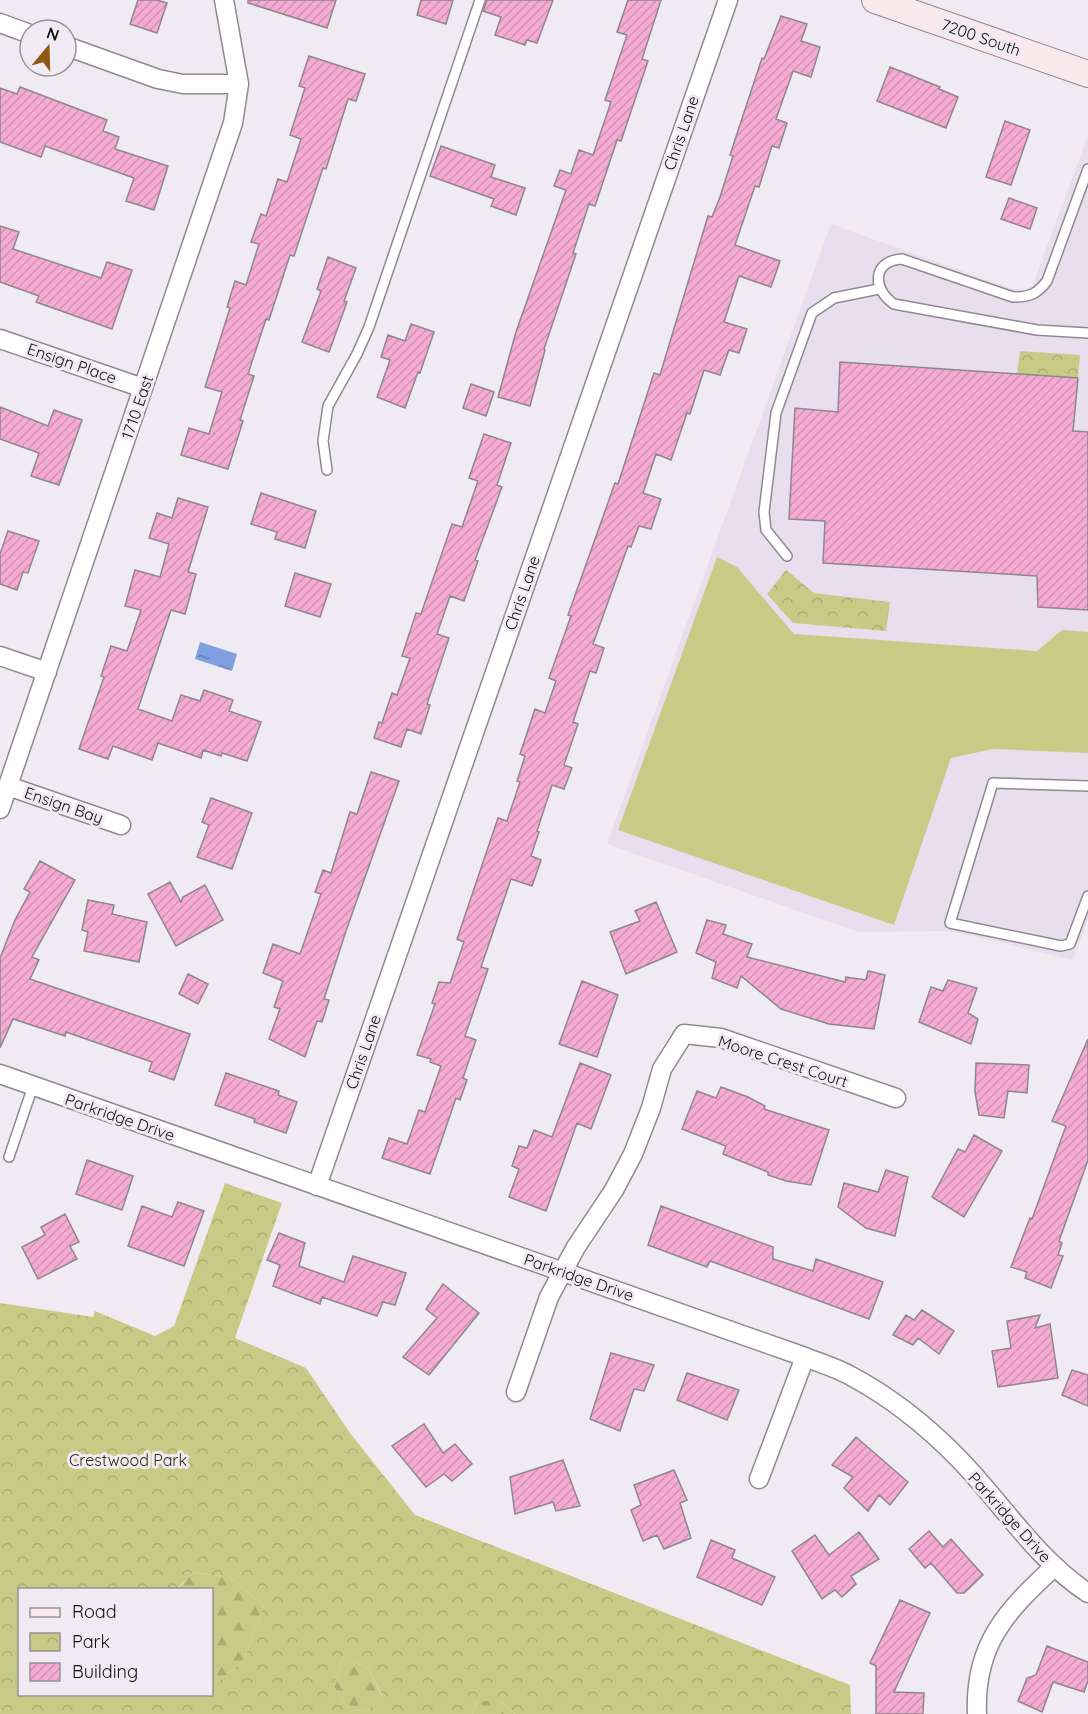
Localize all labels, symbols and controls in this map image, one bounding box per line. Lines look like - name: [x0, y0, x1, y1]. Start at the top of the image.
- street label: 7200 South: [939, 14, 1023, 60]
- north arrow: [18, 18, 78, 78]
- text: N: [44, 22, 62, 45]
- street label: Chris Lane: [659, 93, 703, 173]
- street label: Ensign Place: [25, 338, 119, 388]
- street label: 1710 East: [117, 372, 157, 442]
- street label: Chris Lane: [500, 553, 544, 633]
- street label: Ensign Bay: [22, 782, 106, 828]
- street label: Chris Lane: [341, 1012, 385, 1092]
- street label: Moore Crest Court: [716, 1031, 850, 1091]
- street label: Parkridge Drive: [62, 1089, 178, 1145]
- street label: Parkridge Drive: [521, 1249, 637, 1305]
- park label: Crestwood Park: [69, 1450, 187, 1470]
- street label: Parkridge Drive: [964, 1468, 1056, 1566]
- legend: [18, 1588, 213, 1696]
- text: Road: [72, 1600, 117, 1623]
- text: Park: [72, 1630, 110, 1653]
- text: Building: [72, 1660, 138, 1683]

